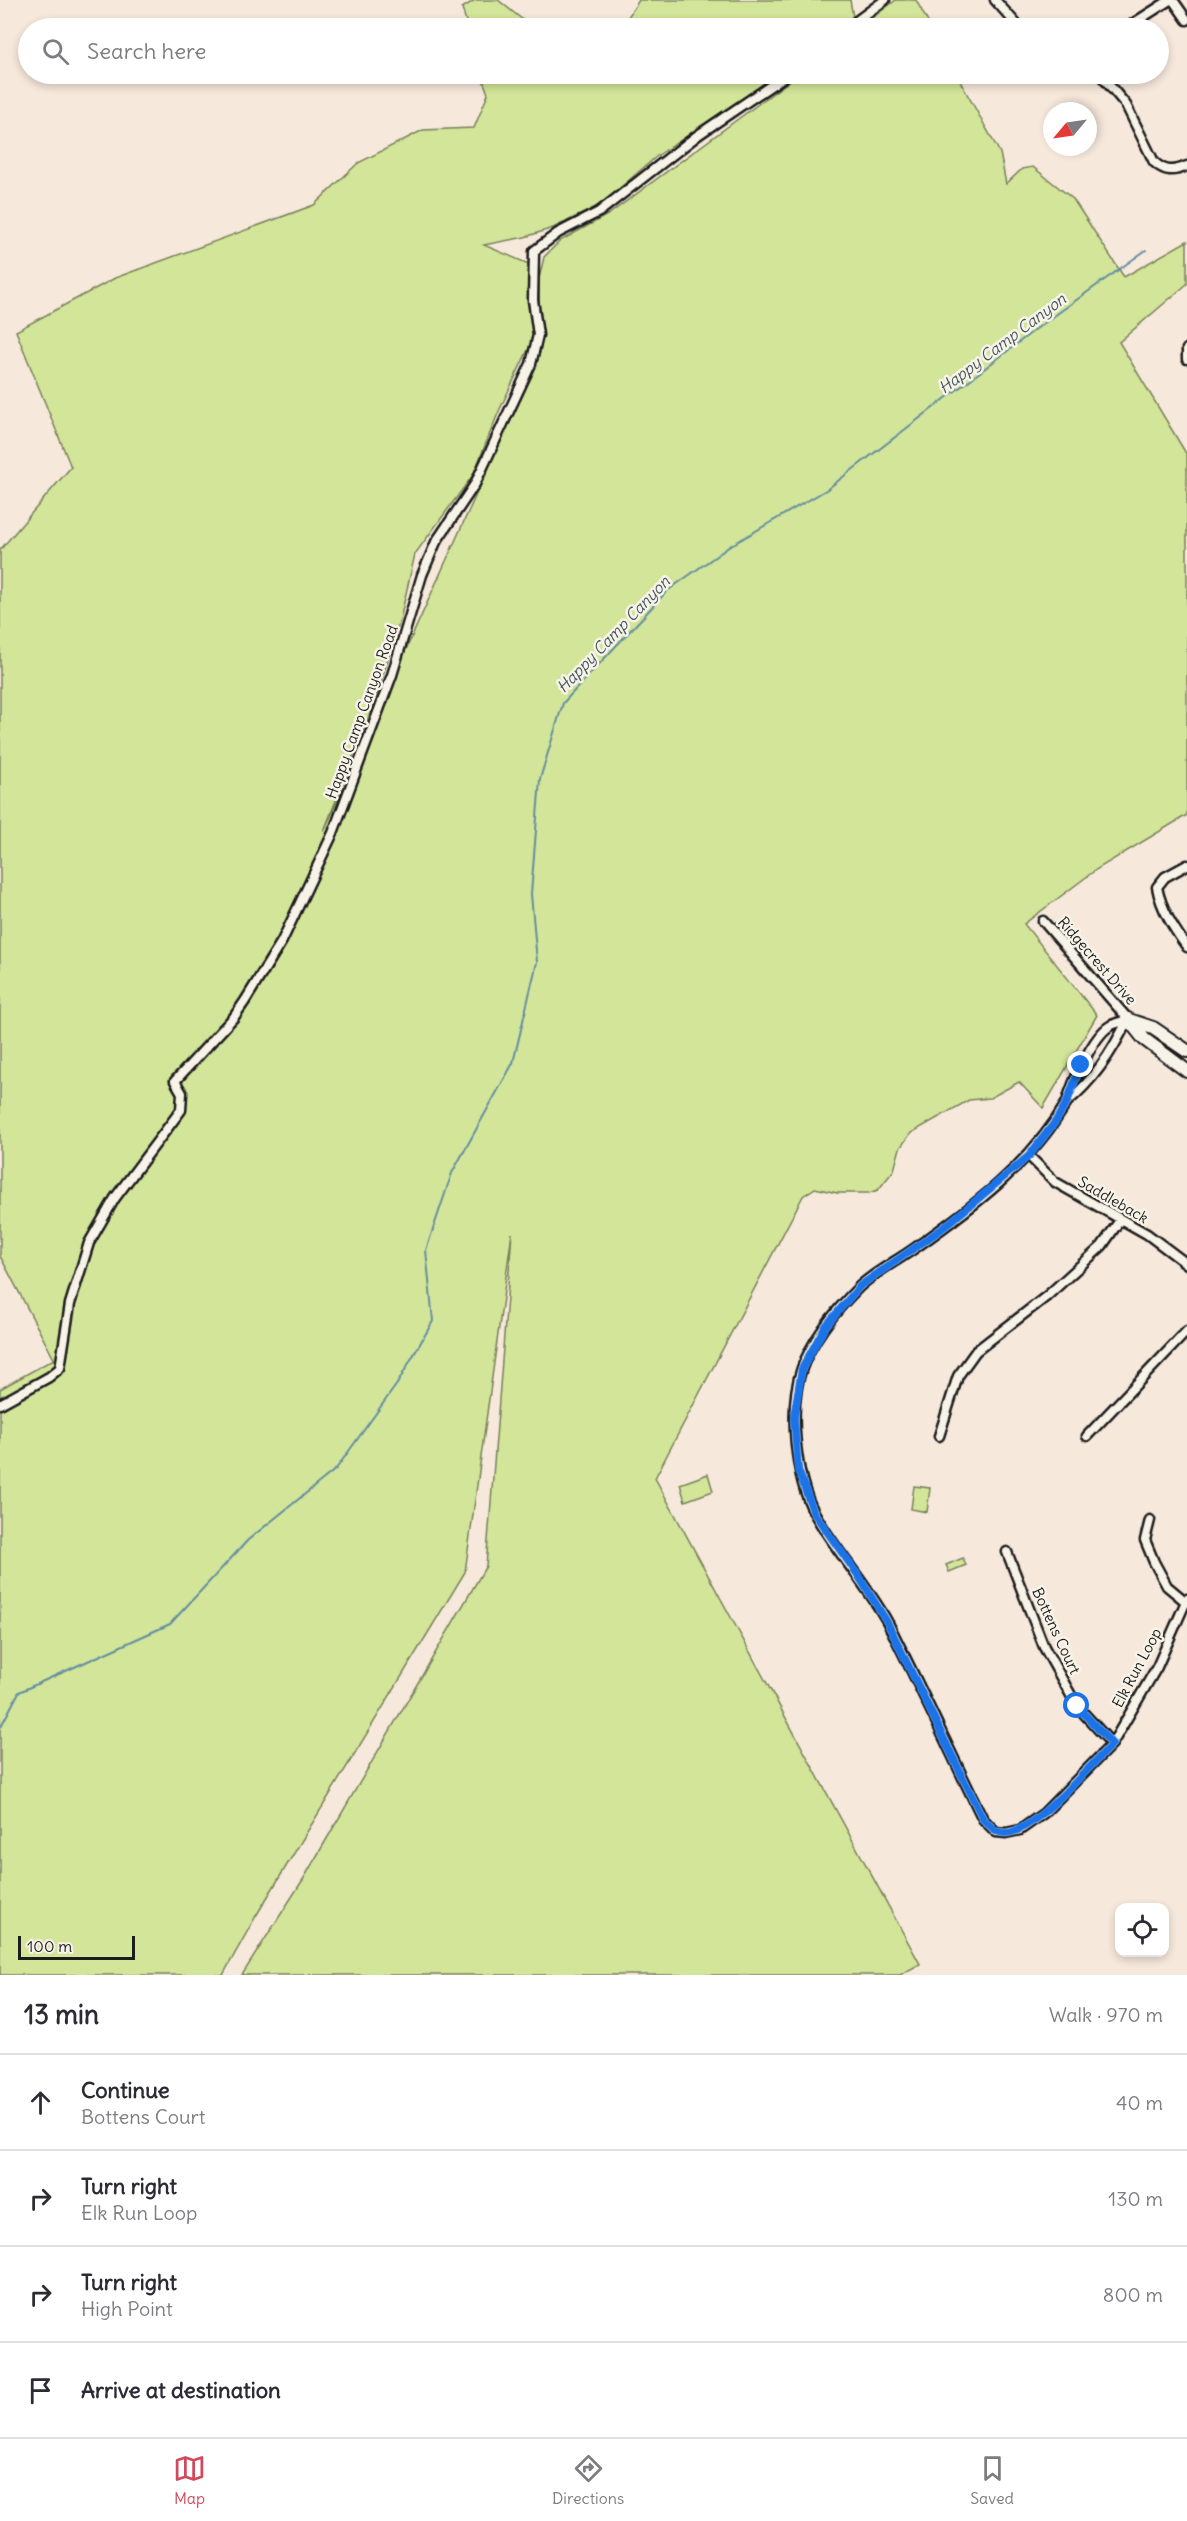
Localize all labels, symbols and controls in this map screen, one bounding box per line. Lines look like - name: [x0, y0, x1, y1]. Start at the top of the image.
- search box: [18, 18, 1169, 84]
- icon: search: [39, 35, 72, 68]
- text: Search here: [87, 37, 206, 65]
- north arrow: [1043, 102, 1097, 156]
- water label: Happy Camp Canyon: [934, 288, 1070, 397]
- water label: Happy Camp Canyon: [552, 571, 674, 696]
- street label: Happy Camp Canyon Road: [321, 622, 402, 801]
- street label: Ridgecrest Drive: [1054, 913, 1141, 1009]
- route end: [1067, 1051, 1093, 1077]
- street label: Saddleback: [1075, 1172, 1152, 1227]
- street label: Bottens Court: [1028, 1584, 1085, 1677]
- street label: Elk Run Loop: [1108, 1625, 1165, 1711]
- route start: [1063, 1692, 1089, 1718]
- map controls: [1115, 1903, 1169, 1957]
- button: locate: [1115, 1903, 1169, 1957]
- scale bar: [18, 1933, 135, 1960]
- text: 100 m: [27, 1936, 72, 1956]
- text: 13 min: [24, 1998, 99, 2031]
- text: Walk · 970 m: [1049, 2002, 1163, 2027]
- text: Continue: [81, 2076, 170, 2104]
- icon: ahead: [24, 2086, 57, 2119]
- text: 40 m: [1116, 2090, 1163, 2115]
- text: Bottens Court: [81, 2104, 205, 2129]
- text: Turn right: [81, 2172, 177, 2200]
- icon: right: [24, 2182, 57, 2215]
- text: 130 m: [1108, 2186, 1163, 2211]
- text: Elk Run Loop: [81, 2200, 197, 2225]
- text: Turn right: [81, 2268, 177, 2296]
- icon: right: [24, 2278, 57, 2311]
- text: 800 m: [1103, 2282, 1163, 2307]
- text: High Point: [81, 2296, 173, 2321]
- icon: arrive: [24, 2374, 57, 2407]
- text: Arrive at destination: [81, 2376, 281, 2404]
- tab: Map: [173, 2452, 206, 2508]
- tab: Directions: [552, 2452, 624, 2508]
- tab: Saved: [970, 2452, 1014, 2508]

